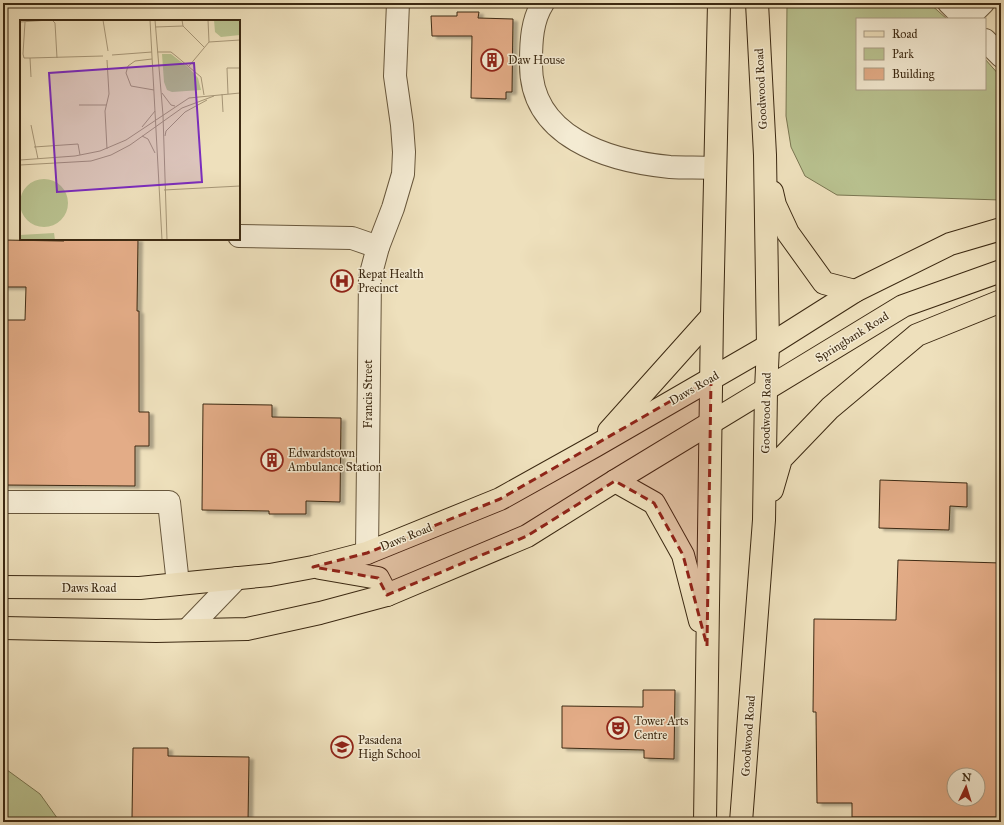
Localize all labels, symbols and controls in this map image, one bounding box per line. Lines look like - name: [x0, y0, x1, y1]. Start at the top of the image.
- legend: [856, 18, 986, 90]
- inset map: [20, 20, 240, 240]
- text: Road: [892, 27, 918, 41]
- building icon: Daw House: [479, 47, 505, 73]
- text: Park: [892, 47, 914, 61]
- street label: Goodwood Road: [752, 48, 770, 130]
- place label: Daw House: [508, 53, 565, 67]
- text: Building: [892, 67, 935, 82]
- place label: Repat Health Precinct: [358, 267, 424, 295]
- hospital icon: Repat Health Precinct: [329, 268, 355, 294]
- street label: Springbank Road: [813, 309, 892, 366]
- street label: Francis Street: [361, 359, 375, 428]
- street label: Daws Road: [667, 368, 721, 408]
- street label: Goodwood Road: [758, 372, 774, 454]
- place label: Edwardstown Ambulance Station: [287, 446, 383, 474]
- building icon: Edwardstown Ambulance Station: [259, 447, 285, 473]
- street label: Daws Road: [378, 520, 434, 554]
- street label: Daws Road: [62, 581, 116, 595]
- street label: Goodwood Road: [738, 695, 758, 777]
- place label: Tower Arts Centre: [634, 714, 688, 742]
- theatre icon: Tower Arts Centre: [605, 715, 631, 741]
- place label: Pasadena High School: [358, 733, 421, 762]
- school or university icon: Pasadena High School: [329, 734, 355, 760]
- north arrow: [946, 767, 986, 807]
- text: N: [962, 771, 972, 784]

